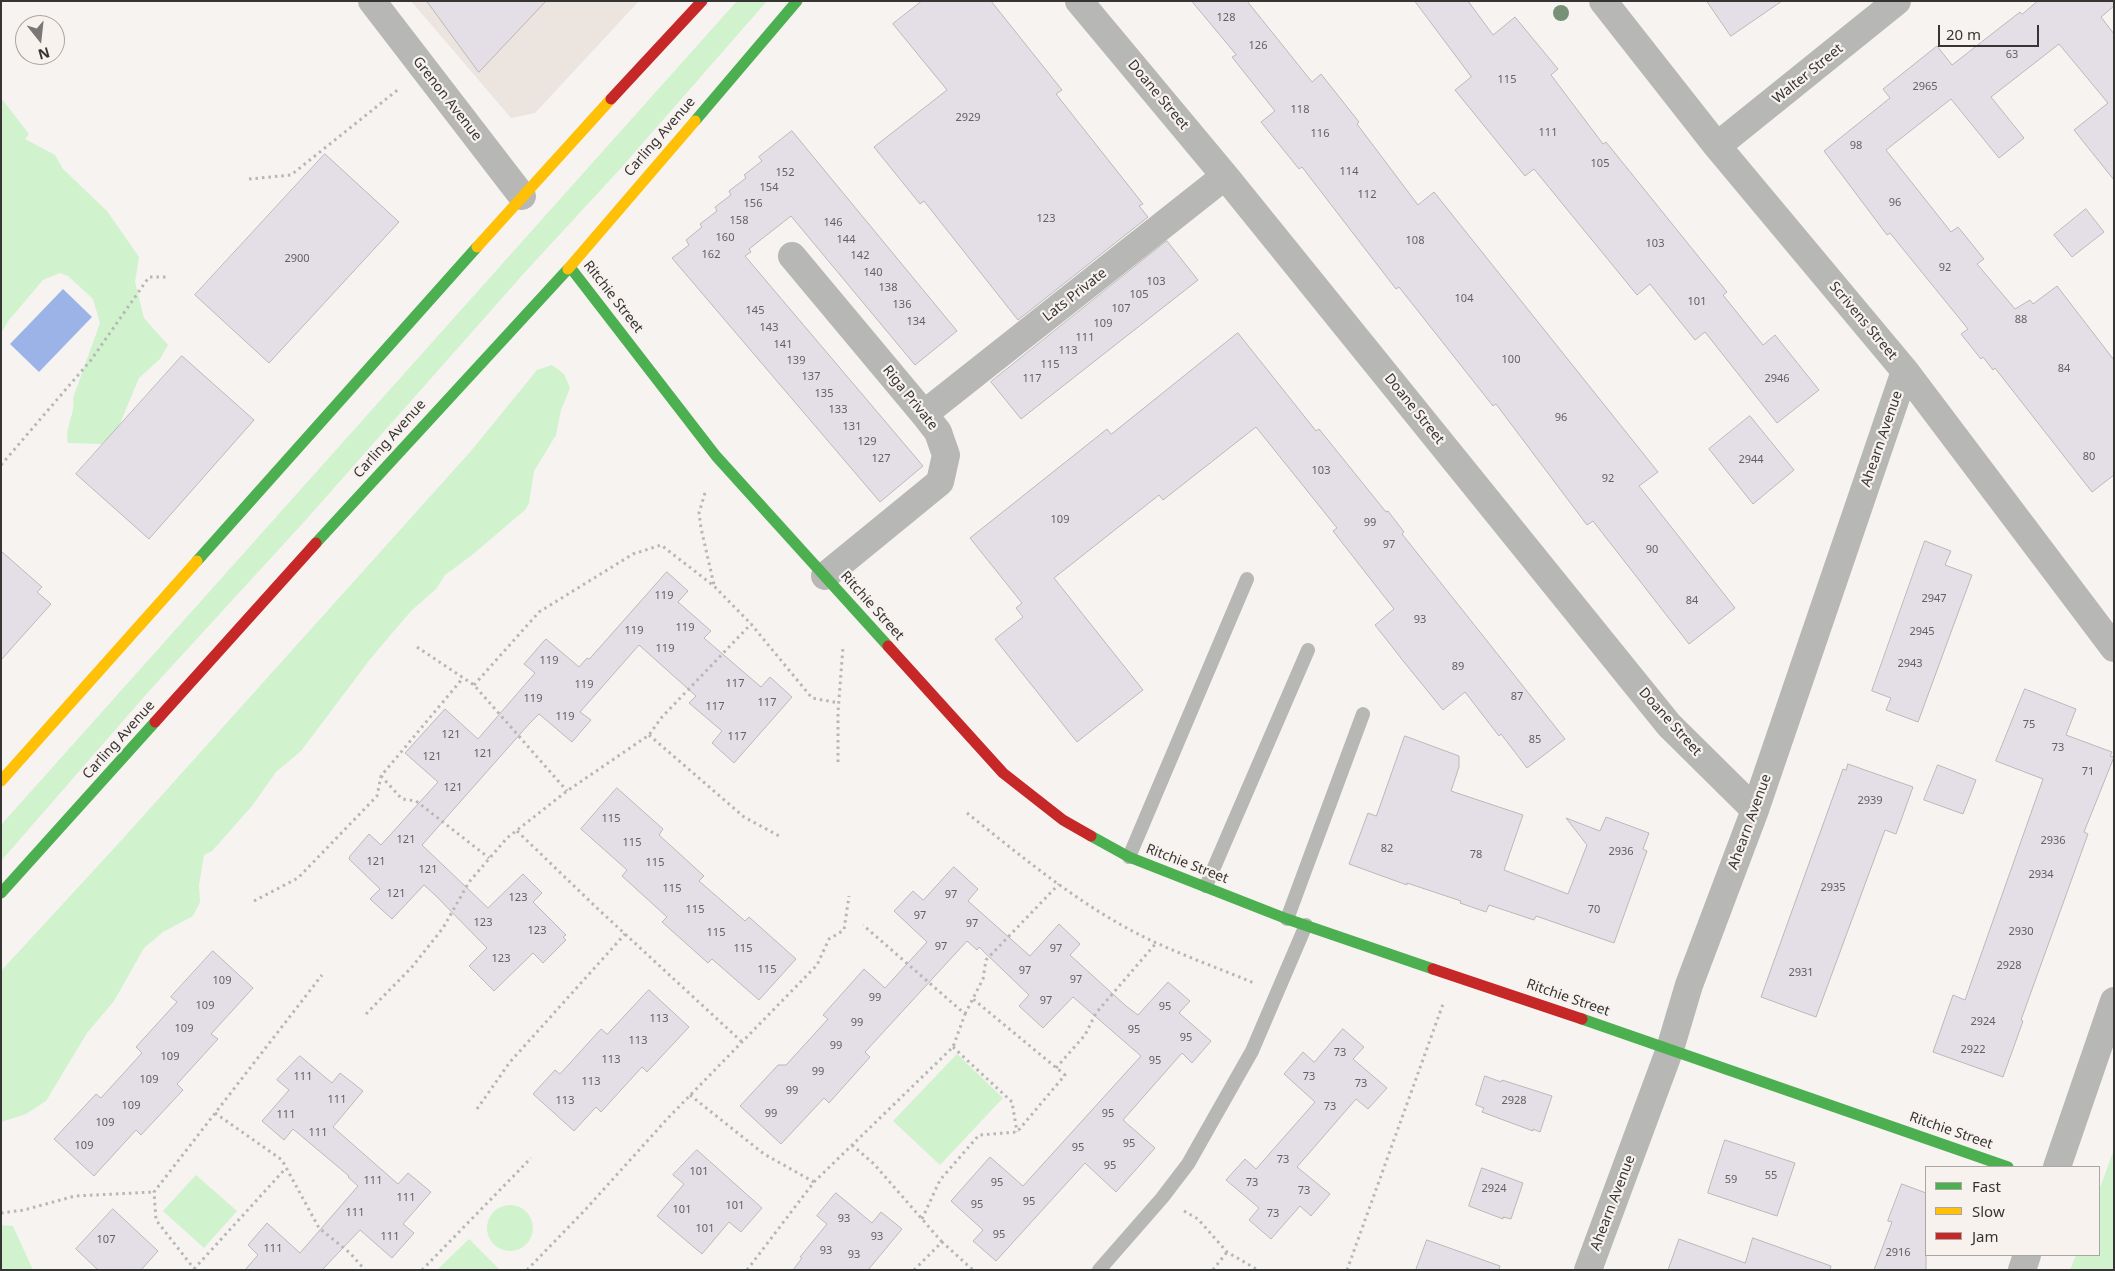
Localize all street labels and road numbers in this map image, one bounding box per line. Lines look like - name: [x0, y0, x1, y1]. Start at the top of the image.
- street label: Walter Street: [1769, 41, 1847, 107]
- street label: Grenon Avenue: [409, 54, 485, 144]
- street label: Doane Street: [1124, 57, 1192, 133]
- street label: Carling Avenue: [621, 94, 699, 180]
- street label: Ritchie Street: [580, 258, 646, 336]
- street label: Lats Private: [1040, 265, 1110, 325]
- street label: Scrivens Street: [1825, 278, 1901, 364]
- street label: Riga Private: [879, 362, 941, 434]
- street label: Doane Street: [1380, 370, 1448, 448]
- street label: Ahearn Avenue: [1858, 389, 1906, 489]
- street label: Carling Avenue: [350, 396, 430, 482]
- street label: Ritchie Street: [837, 568, 907, 644]
- street label: Doane Street: [1635, 684, 1705, 760]
- street label: Carling Avenue: [79, 697, 159, 783]
- street label: Ahearn Avenue: [1725, 772, 1775, 872]
- street label: Ritchie Street: [1143, 841, 1231, 887]
- street label: Ritchie Street: [1524, 976, 1612, 1020]
- street label: Ritchie Street: [1907, 1109, 1995, 1153]
- street label: Ahearn Avenue: [1587, 1153, 1639, 1253]

